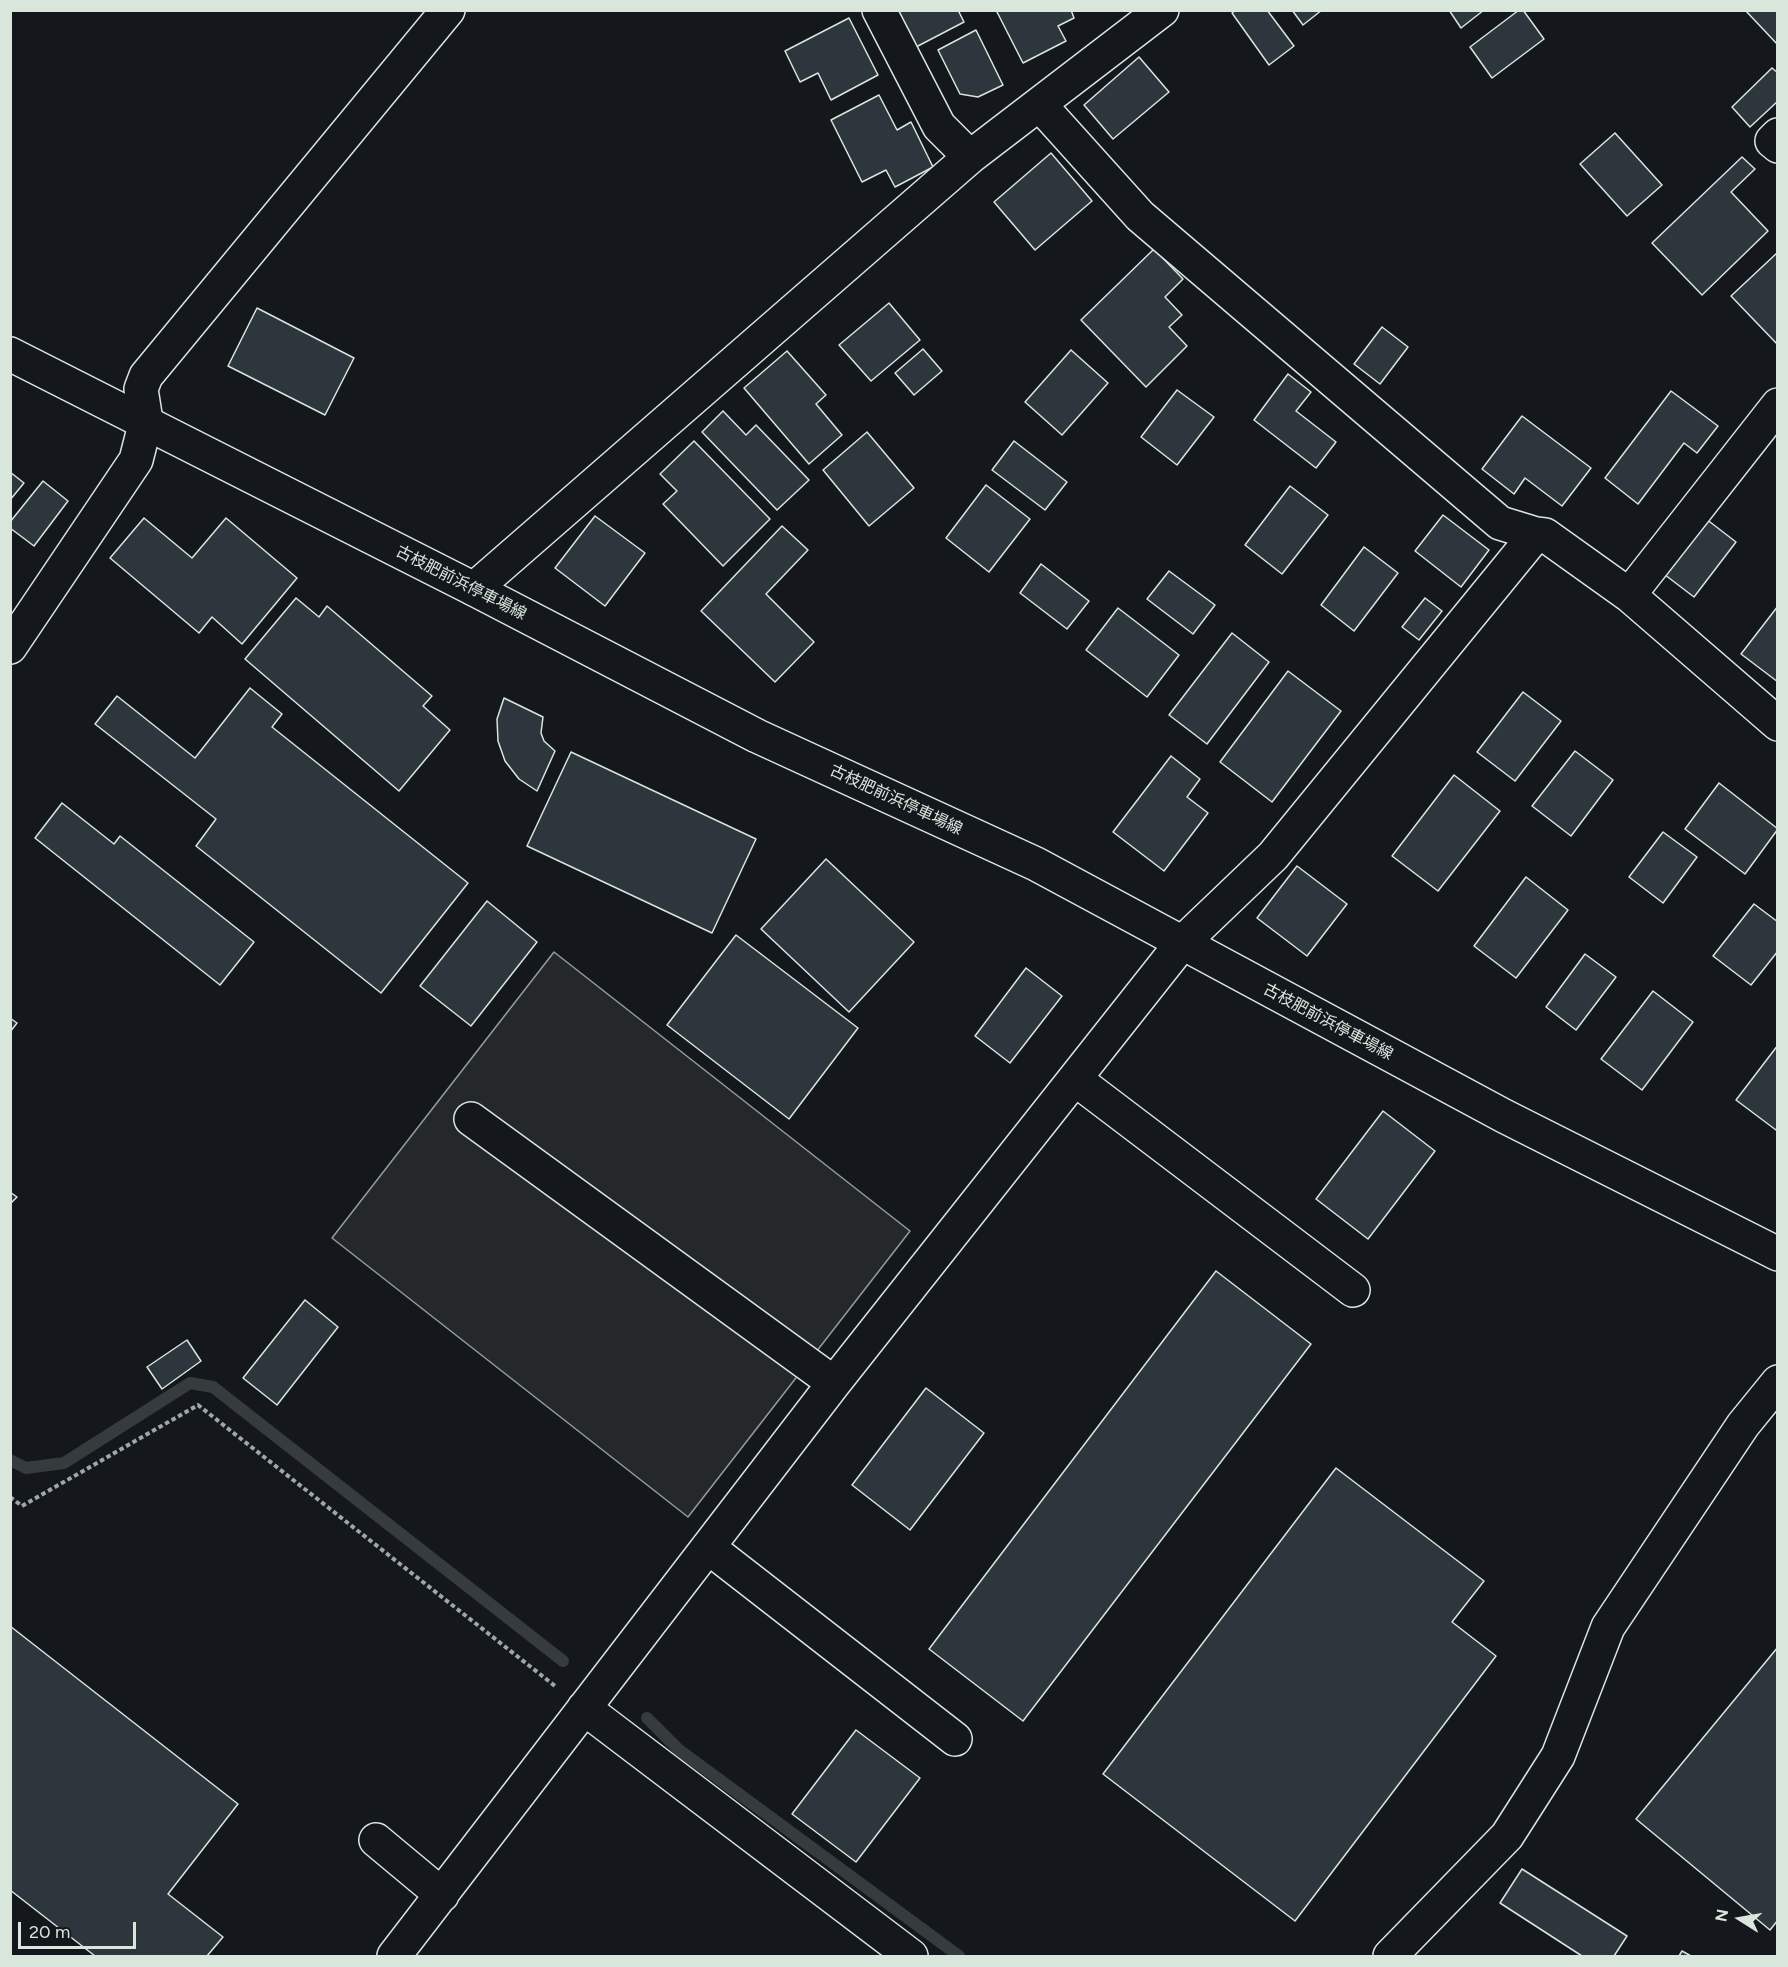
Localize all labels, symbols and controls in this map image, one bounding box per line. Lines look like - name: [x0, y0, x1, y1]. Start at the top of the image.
- street label: 古枝肥前浜停車場線: [392, 542, 530, 624]
- street label: 古枝肥前浜停車場線: [827, 761, 965, 839]
- street label: 古枝肥前浜停車場線: [1260, 980, 1396, 1064]
- north arrow: [1710, 1889, 1770, 1949]
- text: N: [1711, 1908, 1732, 1923]
- scale bar: [21, 1910, 140, 1948]
- text: 20 m: [29, 1921, 70, 1943]

